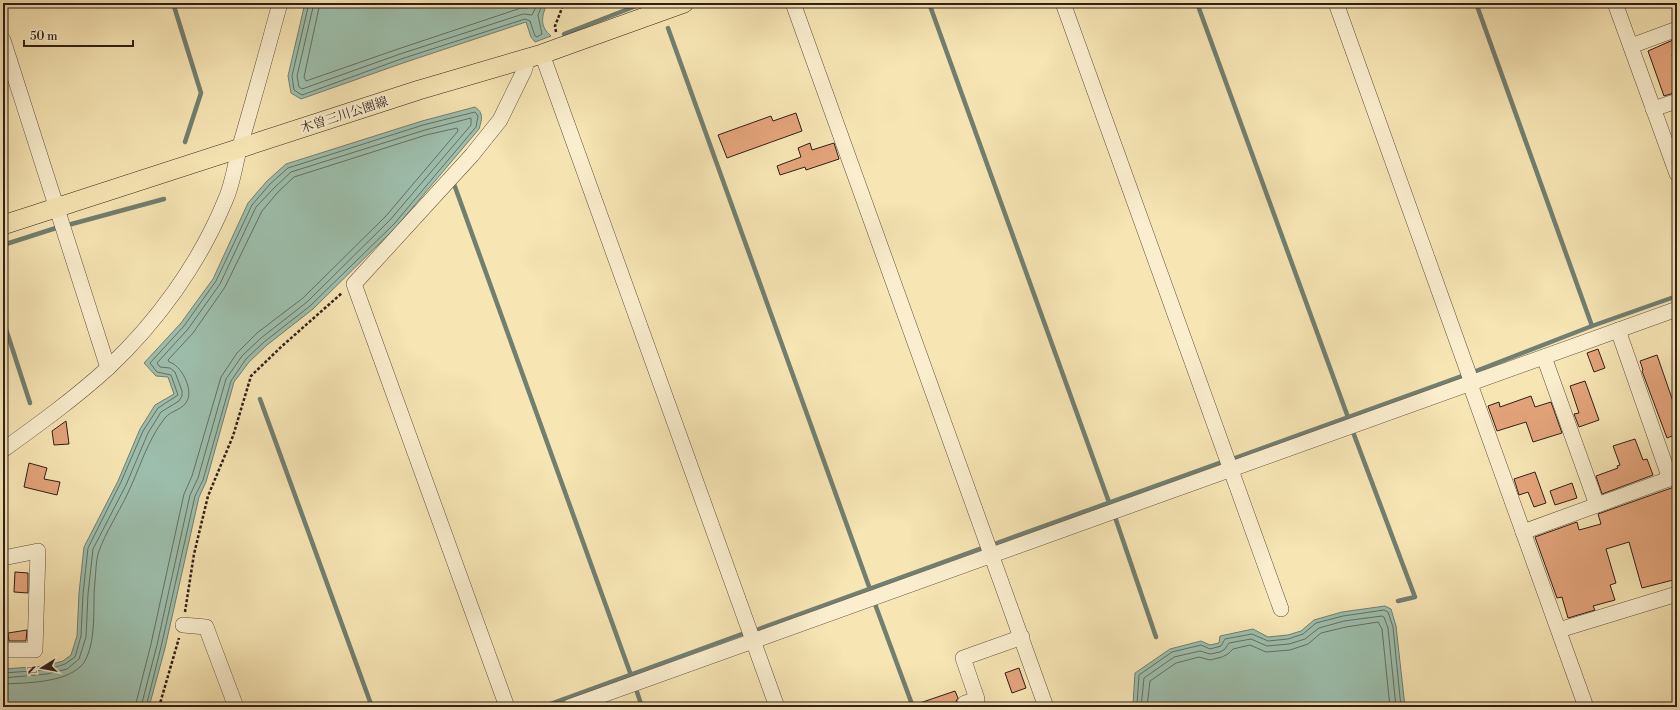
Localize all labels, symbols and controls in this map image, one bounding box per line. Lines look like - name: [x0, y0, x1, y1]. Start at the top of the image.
- scale bar: [24, 22, 133, 48]
- text: 50 m: [30, 29, 58, 44]
- street label: 木曽三川公園線: [299, 93, 390, 137]
- north arrow: [22, 648, 62, 688]
- text: N: [25, 664, 41, 675]

